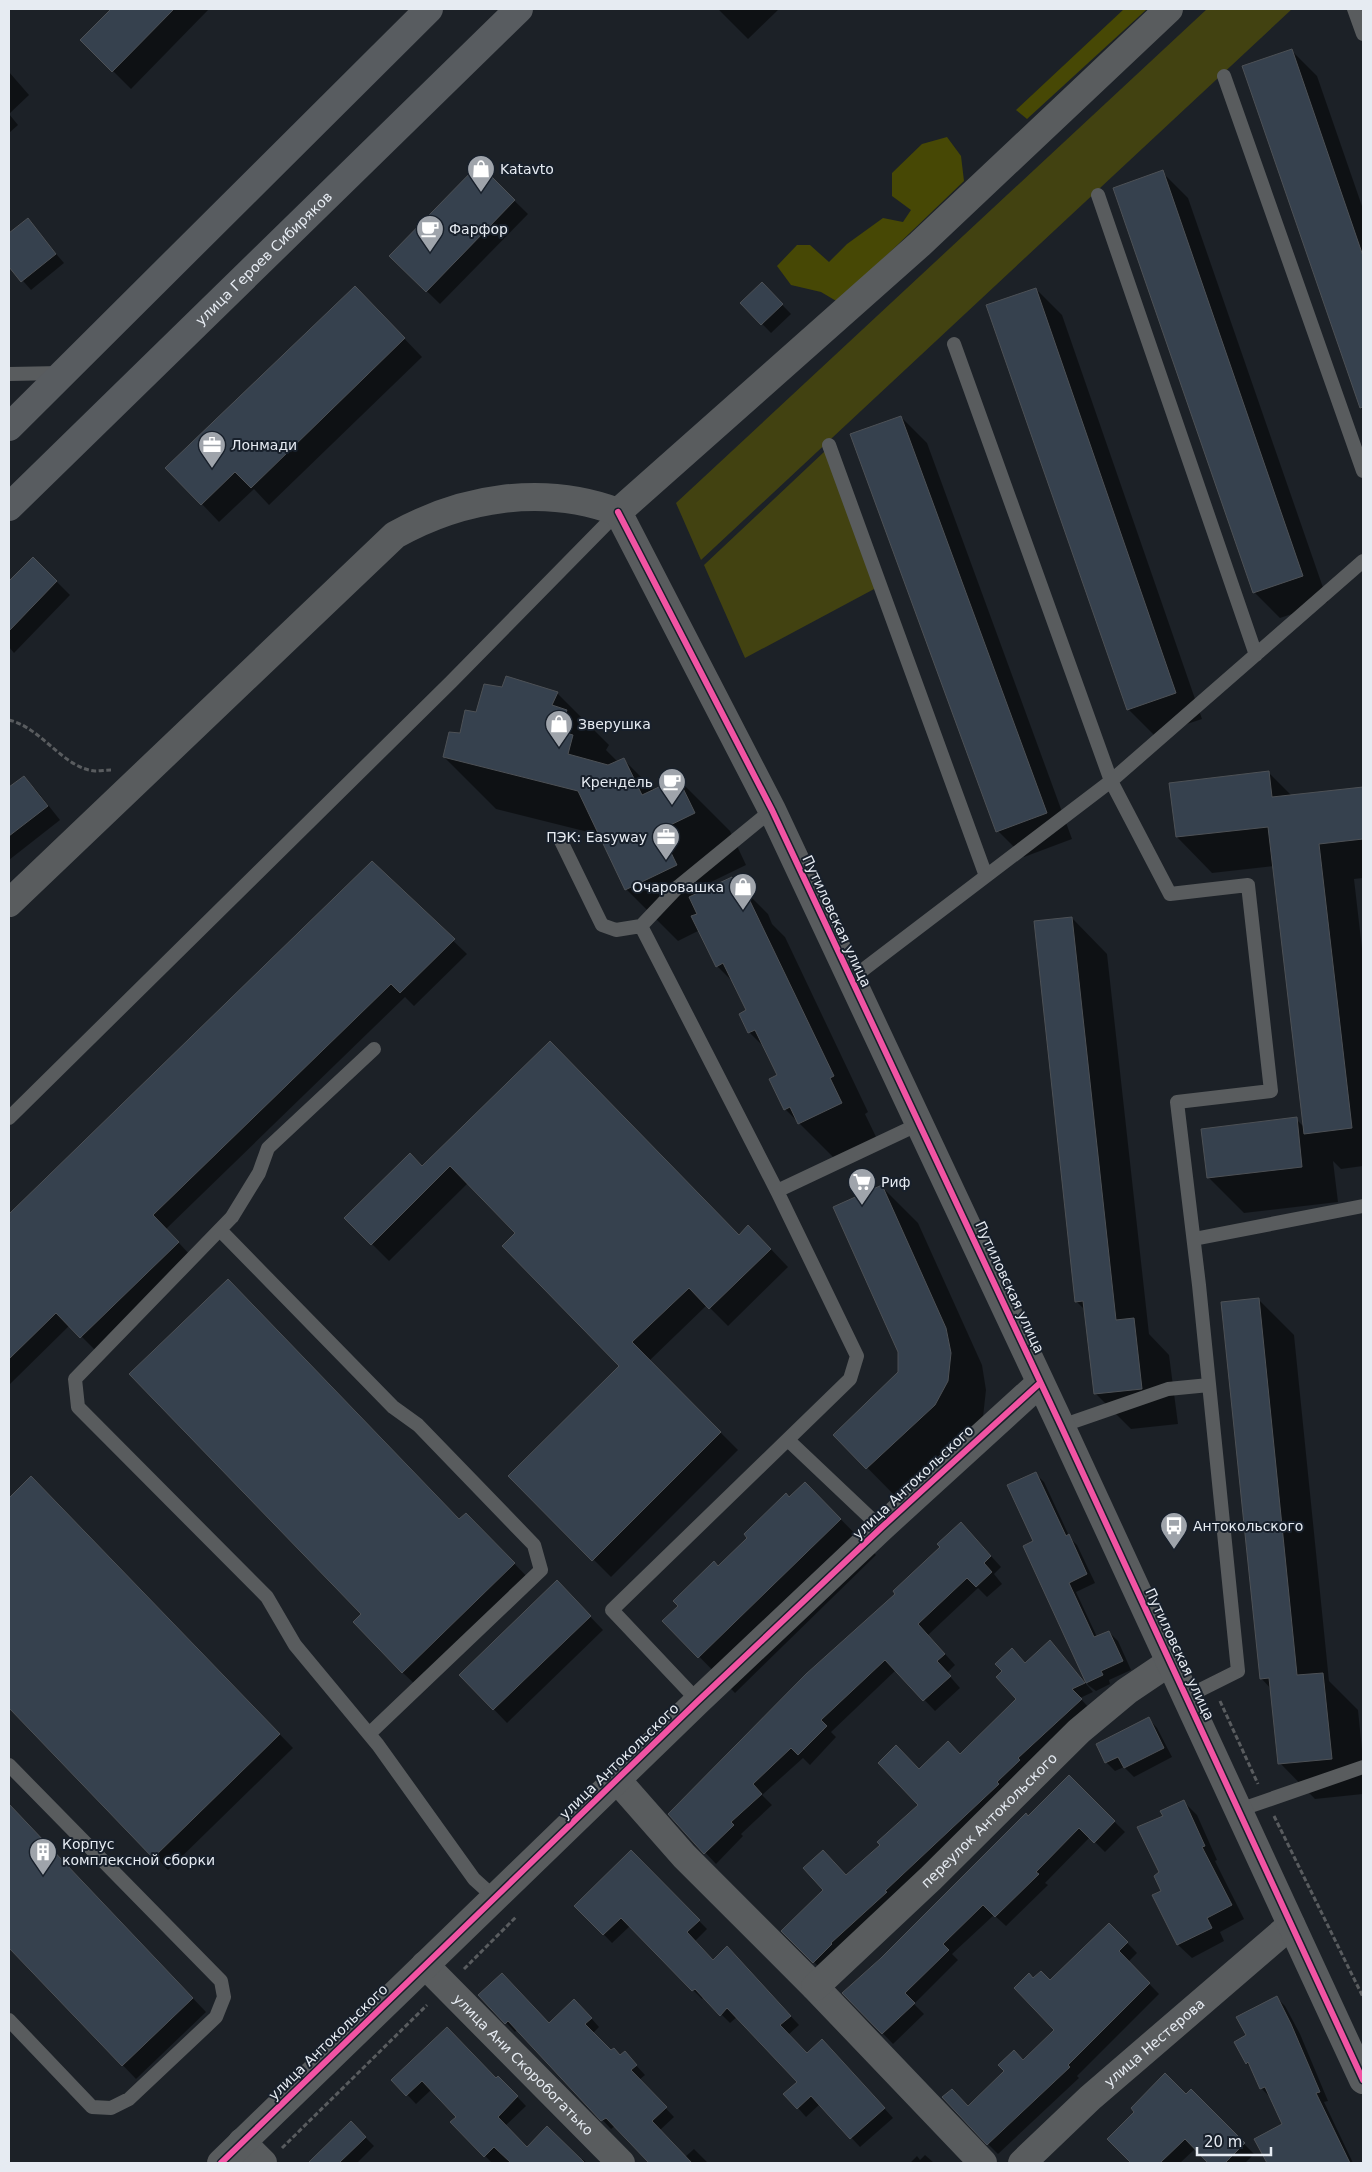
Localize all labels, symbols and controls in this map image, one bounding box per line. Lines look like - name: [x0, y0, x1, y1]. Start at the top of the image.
- shop icon: Katavto: [466, 154, 496, 193]
- place label: Katavto: [500, 161, 554, 177]
- street label: улица Героев Сибиряков: [192, 188, 335, 328]
- cafe icon: Фарфор: [415, 214, 445, 253]
- place label: Фарфор: [449, 221, 508, 237]
- office icon: Лонмади: [197, 430, 227, 469]
- place label: Лонмади: [231, 437, 297, 453]
- shop icon: Зверушка: [544, 709, 574, 748]
- place label: Зверушка: [578, 716, 651, 732]
- cafe icon: Крендель: [657, 767, 687, 806]
- place label: Крендель: [581, 774, 653, 790]
- office icon: ПЭК: Easyway: [651, 822, 681, 861]
- place label: ПЭК: Easyway: [546, 829, 647, 845]
- street label: Путиловская улица: [799, 852, 875, 990]
- shop icon: Очаровашка: [728, 872, 758, 911]
- place label: Очаровашка: [632, 879, 724, 895]
- supermarket icon: Риф: [847, 1167, 877, 1206]
- place label: Риф: [881, 1174, 911, 1190]
- street label: Путиловская улица: [972, 1218, 1048, 1356]
- street label: улица Антокольского: [849, 1422, 977, 1542]
- bus stop icon: Антокольского: [1159, 1511, 1189, 1550]
- place label: Антокольского: [1193, 1518, 1303, 1534]
- street label: Путиловская улица: [1142, 1585, 1218, 1723]
- street label: улица Антокольского: [556, 1700, 682, 1822]
- street label: переулок Антокольского: [918, 1750, 1060, 1891]
- place label: Корпус комплексной сборки: [62, 1836, 215, 1868]
- building icon: Корпус комплексной сборки: [28, 1837, 58, 1876]
- street label: улица Антокольского: [265, 1981, 391, 2103]
- street label: улица Ани Скоробогатько: [450, 1991, 597, 2138]
- street label: улица Нестерова: [1101, 1995, 1208, 2090]
- scale bar: [1197, 2124, 1271, 2156]
- text: 20 m: [1204, 2133, 1242, 2151]

